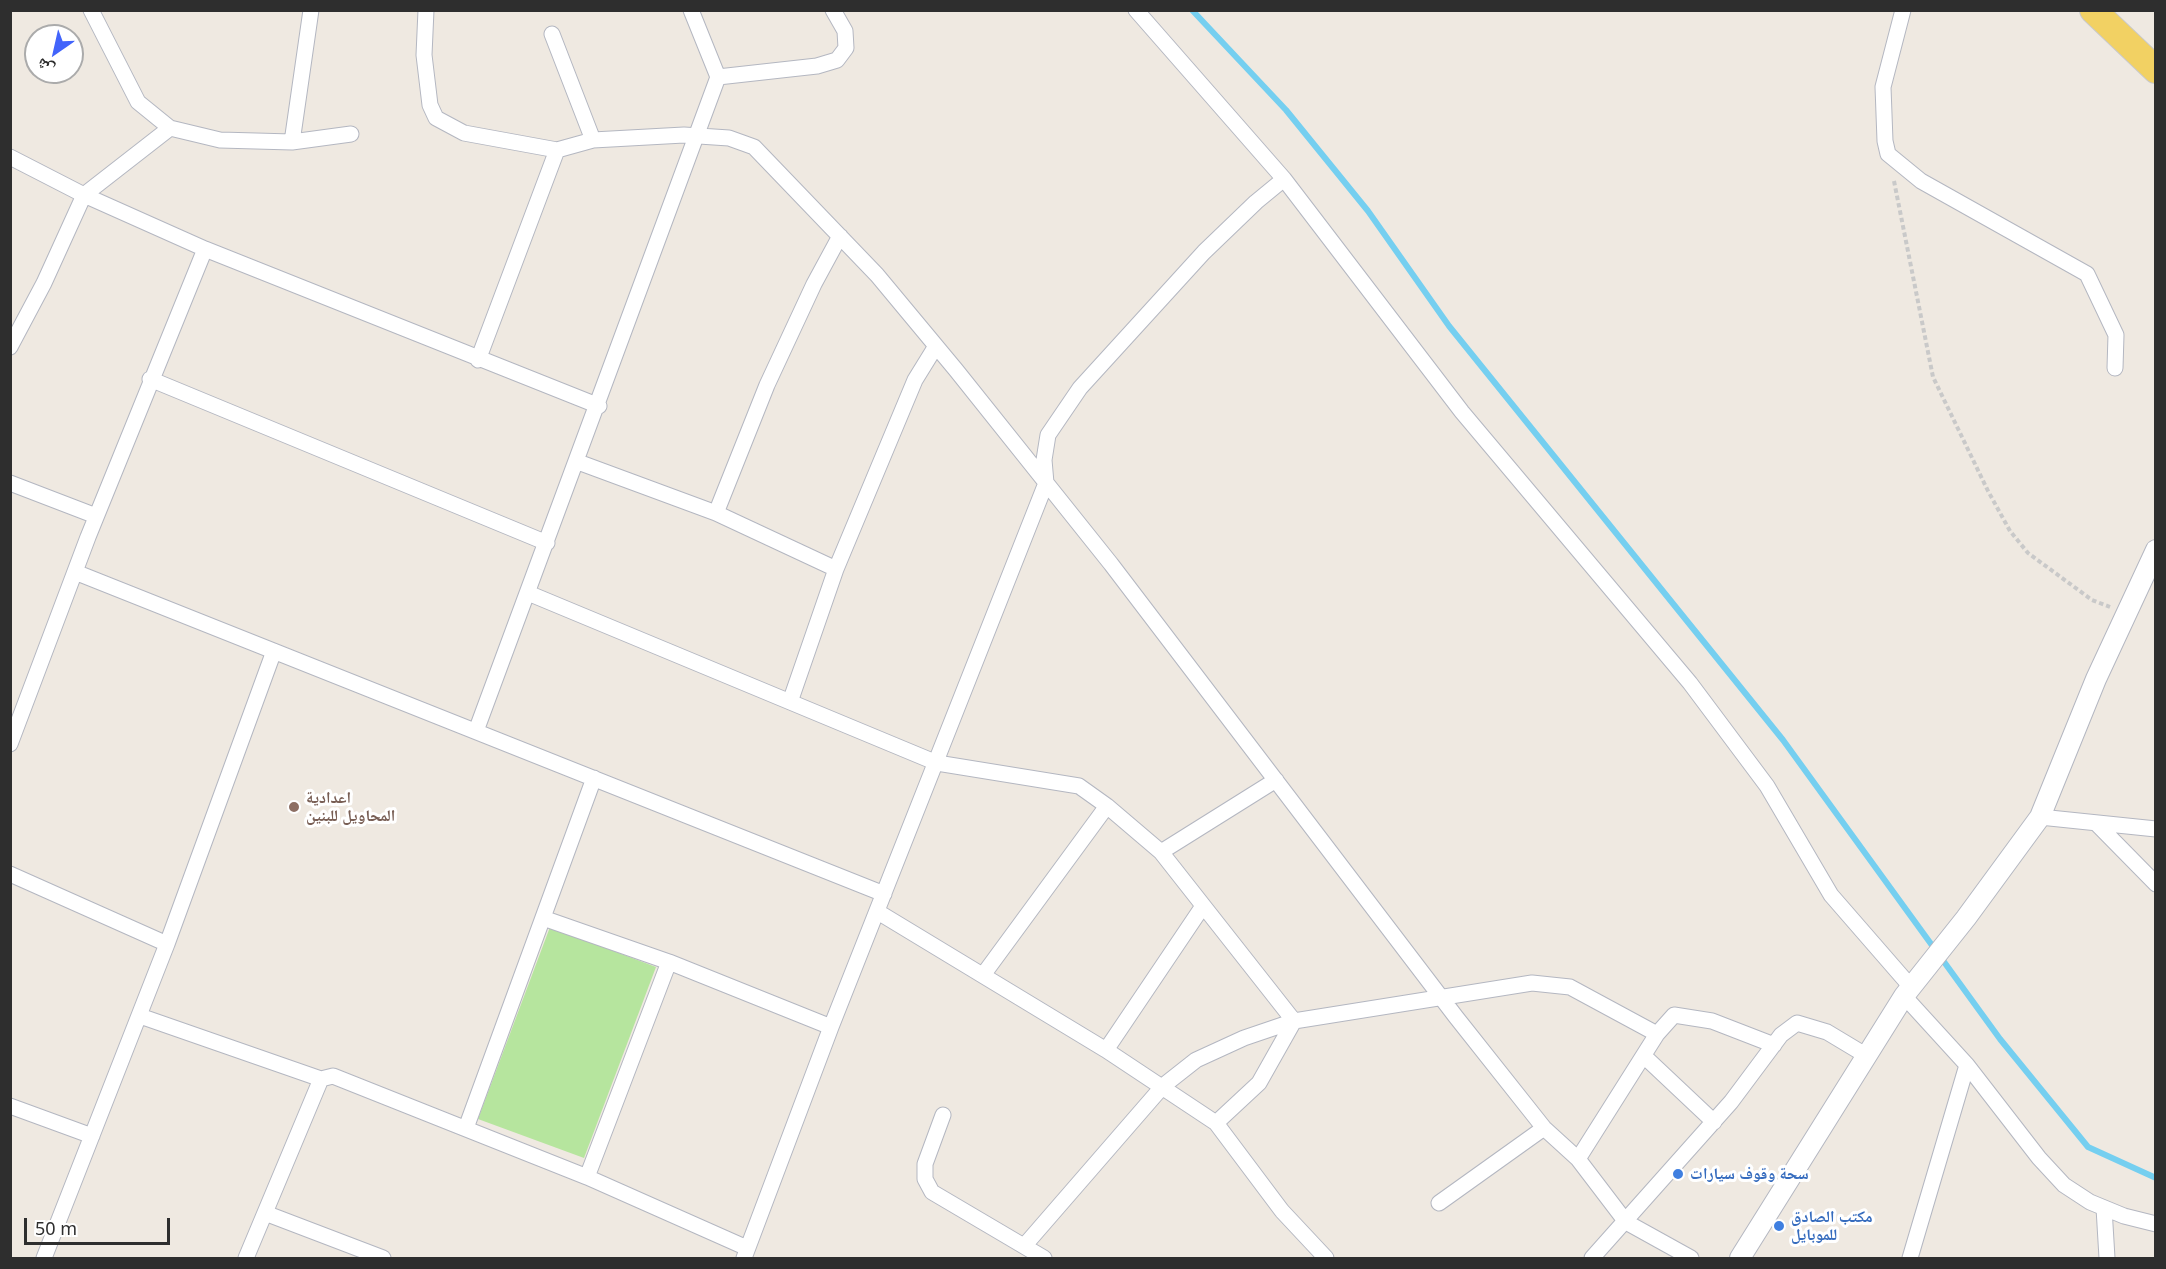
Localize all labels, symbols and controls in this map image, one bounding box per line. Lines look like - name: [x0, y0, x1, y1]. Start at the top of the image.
- north arrow: [24, 24, 84, 84]
- text: ش: [32, 53, 58, 81]
- place label: اعدادية المحاويل للبنين: [306, 788, 395, 826]
- marker: اعدادية المحاويل للبنين: [287, 800, 301, 814]
- place label: سحة وقوف سيارات: [1690, 1164, 1809, 1184]
- marker: سحة وقوف سيارات: [1671, 1167, 1685, 1181]
- scale bar: [27, 1206, 172, 1244]
- place label: مكتب الصادق للموبايل: [1791, 1207, 1873, 1245]
- text: 50 m: [35, 1216, 77, 1240]
- marker: مكتب الصادق للموبايل: [1772, 1219, 1786, 1233]

